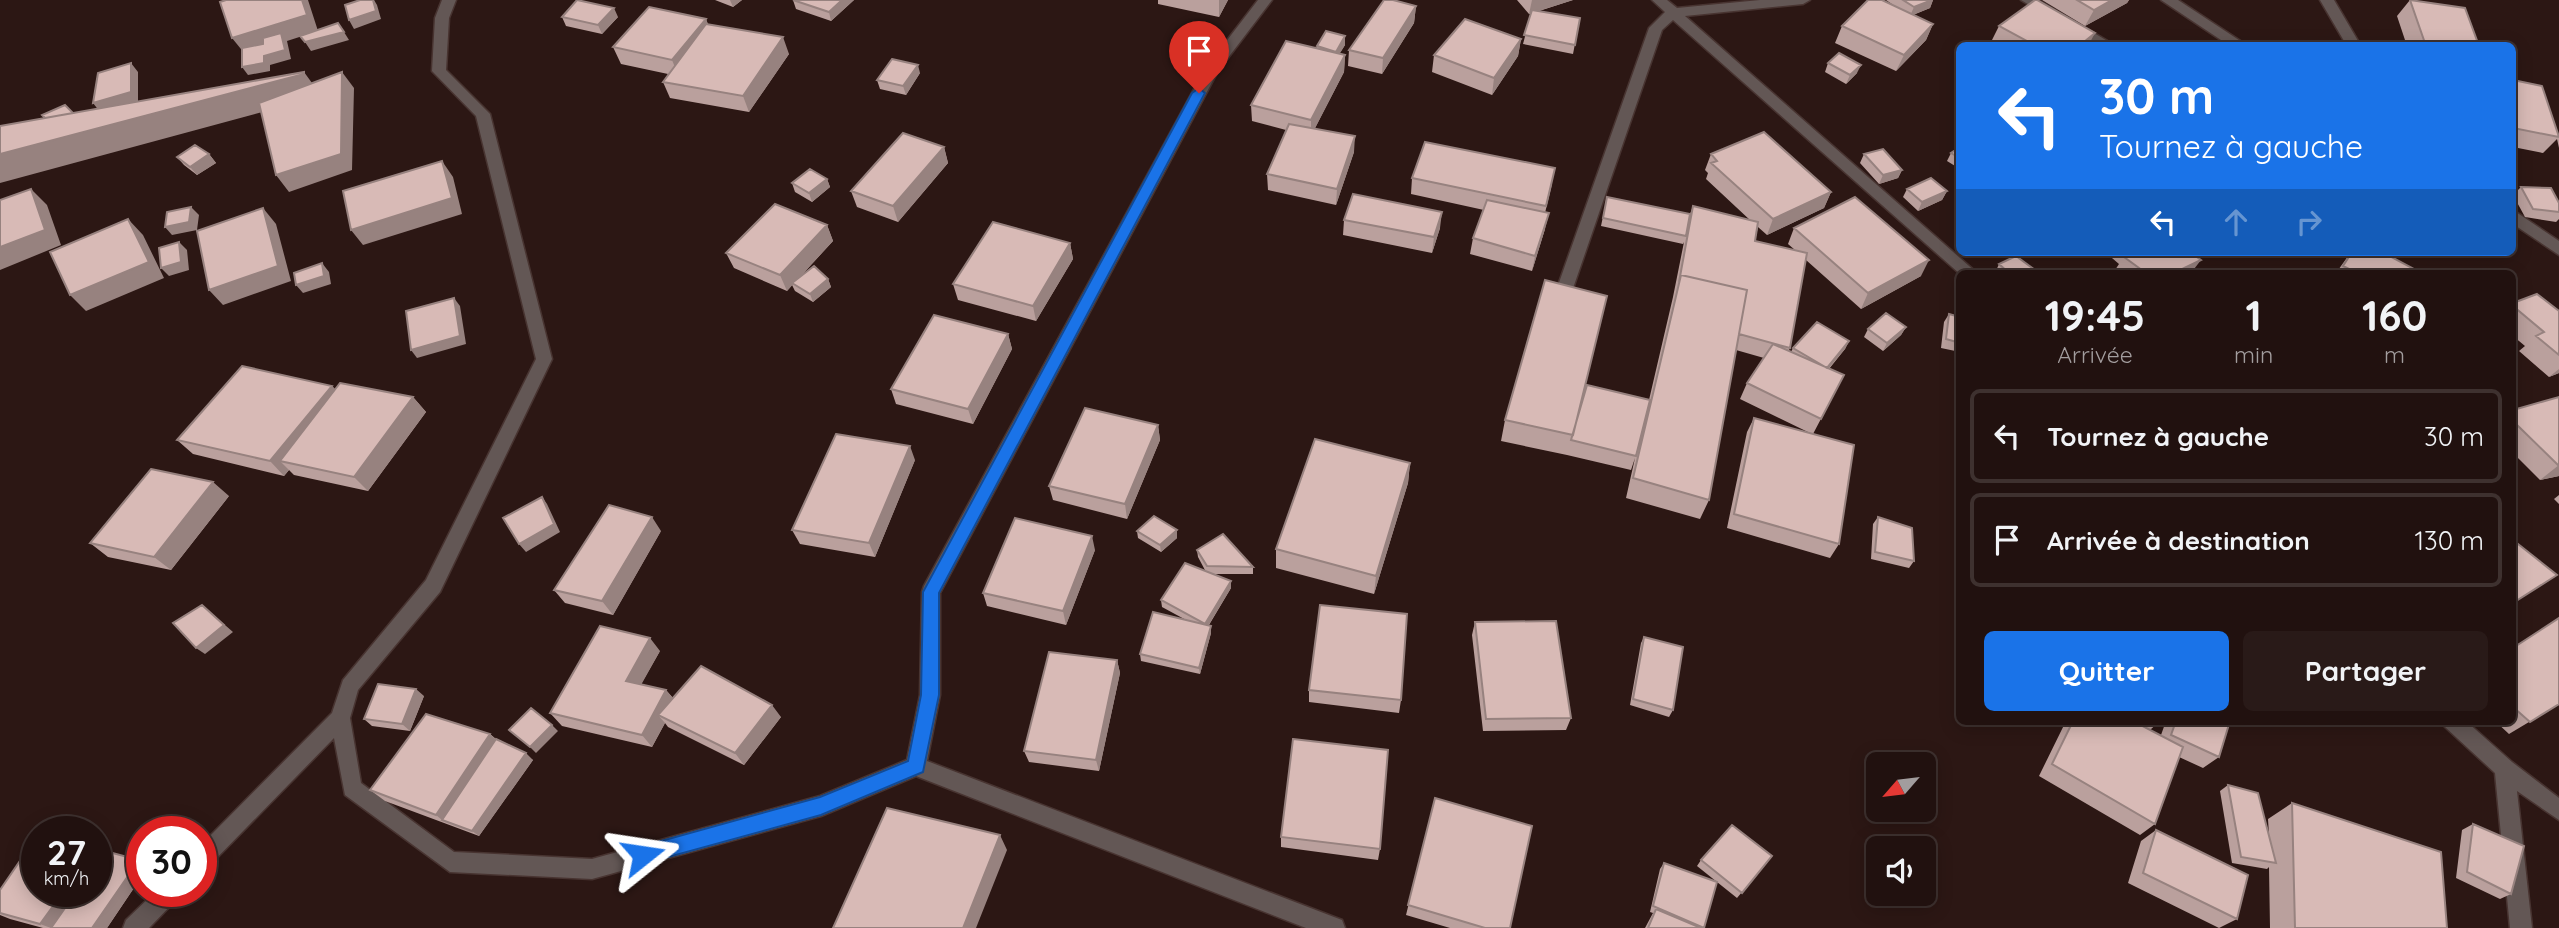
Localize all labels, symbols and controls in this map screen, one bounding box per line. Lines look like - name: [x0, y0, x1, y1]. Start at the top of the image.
- pin: [1169, 21, 1229, 93]
- icon: arrive: [1180, 32, 1218, 70]
- text: 30 m: [2099, 65, 2214, 126]
- icon: left: [1984, 70, 2075, 161]
- text: Tournez à gauche: [2099, 126, 2363, 166]
- icon: left: [2144, 203, 2182, 241]
- icon: ahead: [2217, 203, 2255, 241]
- icon: right: [2290, 203, 2328, 241]
- text: 19:45: [2045, 289, 2145, 342]
- text: 1: [2245, 289, 2262, 342]
- text: 160: [2362, 289, 2427, 342]
- text: Arrivée: [2057, 340, 2133, 369]
- text: min: [2234, 340, 2273, 369]
- text: m: [2384, 340, 2405, 369]
- icon: left: [1988, 417, 2026, 455]
- text: Tournez à gauche: [2047, 420, 2269, 453]
- text: 30 m: [2424, 420, 2484, 453]
- icon: arrive: [1988, 521, 2026, 559]
- text: Arrivée à destination: [2047, 524, 2310, 557]
- text: 130 m: [2414, 524, 2484, 557]
- button: Quitter: [1984, 631, 2229, 711]
- button: Partager: [2243, 631, 2488, 711]
- north arrow: [1866, 752, 1936, 822]
- map controls: [1866, 752, 1936, 906]
- speed limit sign: 30: [126, 816, 217, 907]
- position arrow: [606, 818, 680, 892]
- text: 27: [47, 830, 86, 874]
- button: sound: [1866, 836, 1936, 906]
- text: km/h: [44, 867, 89, 890]

